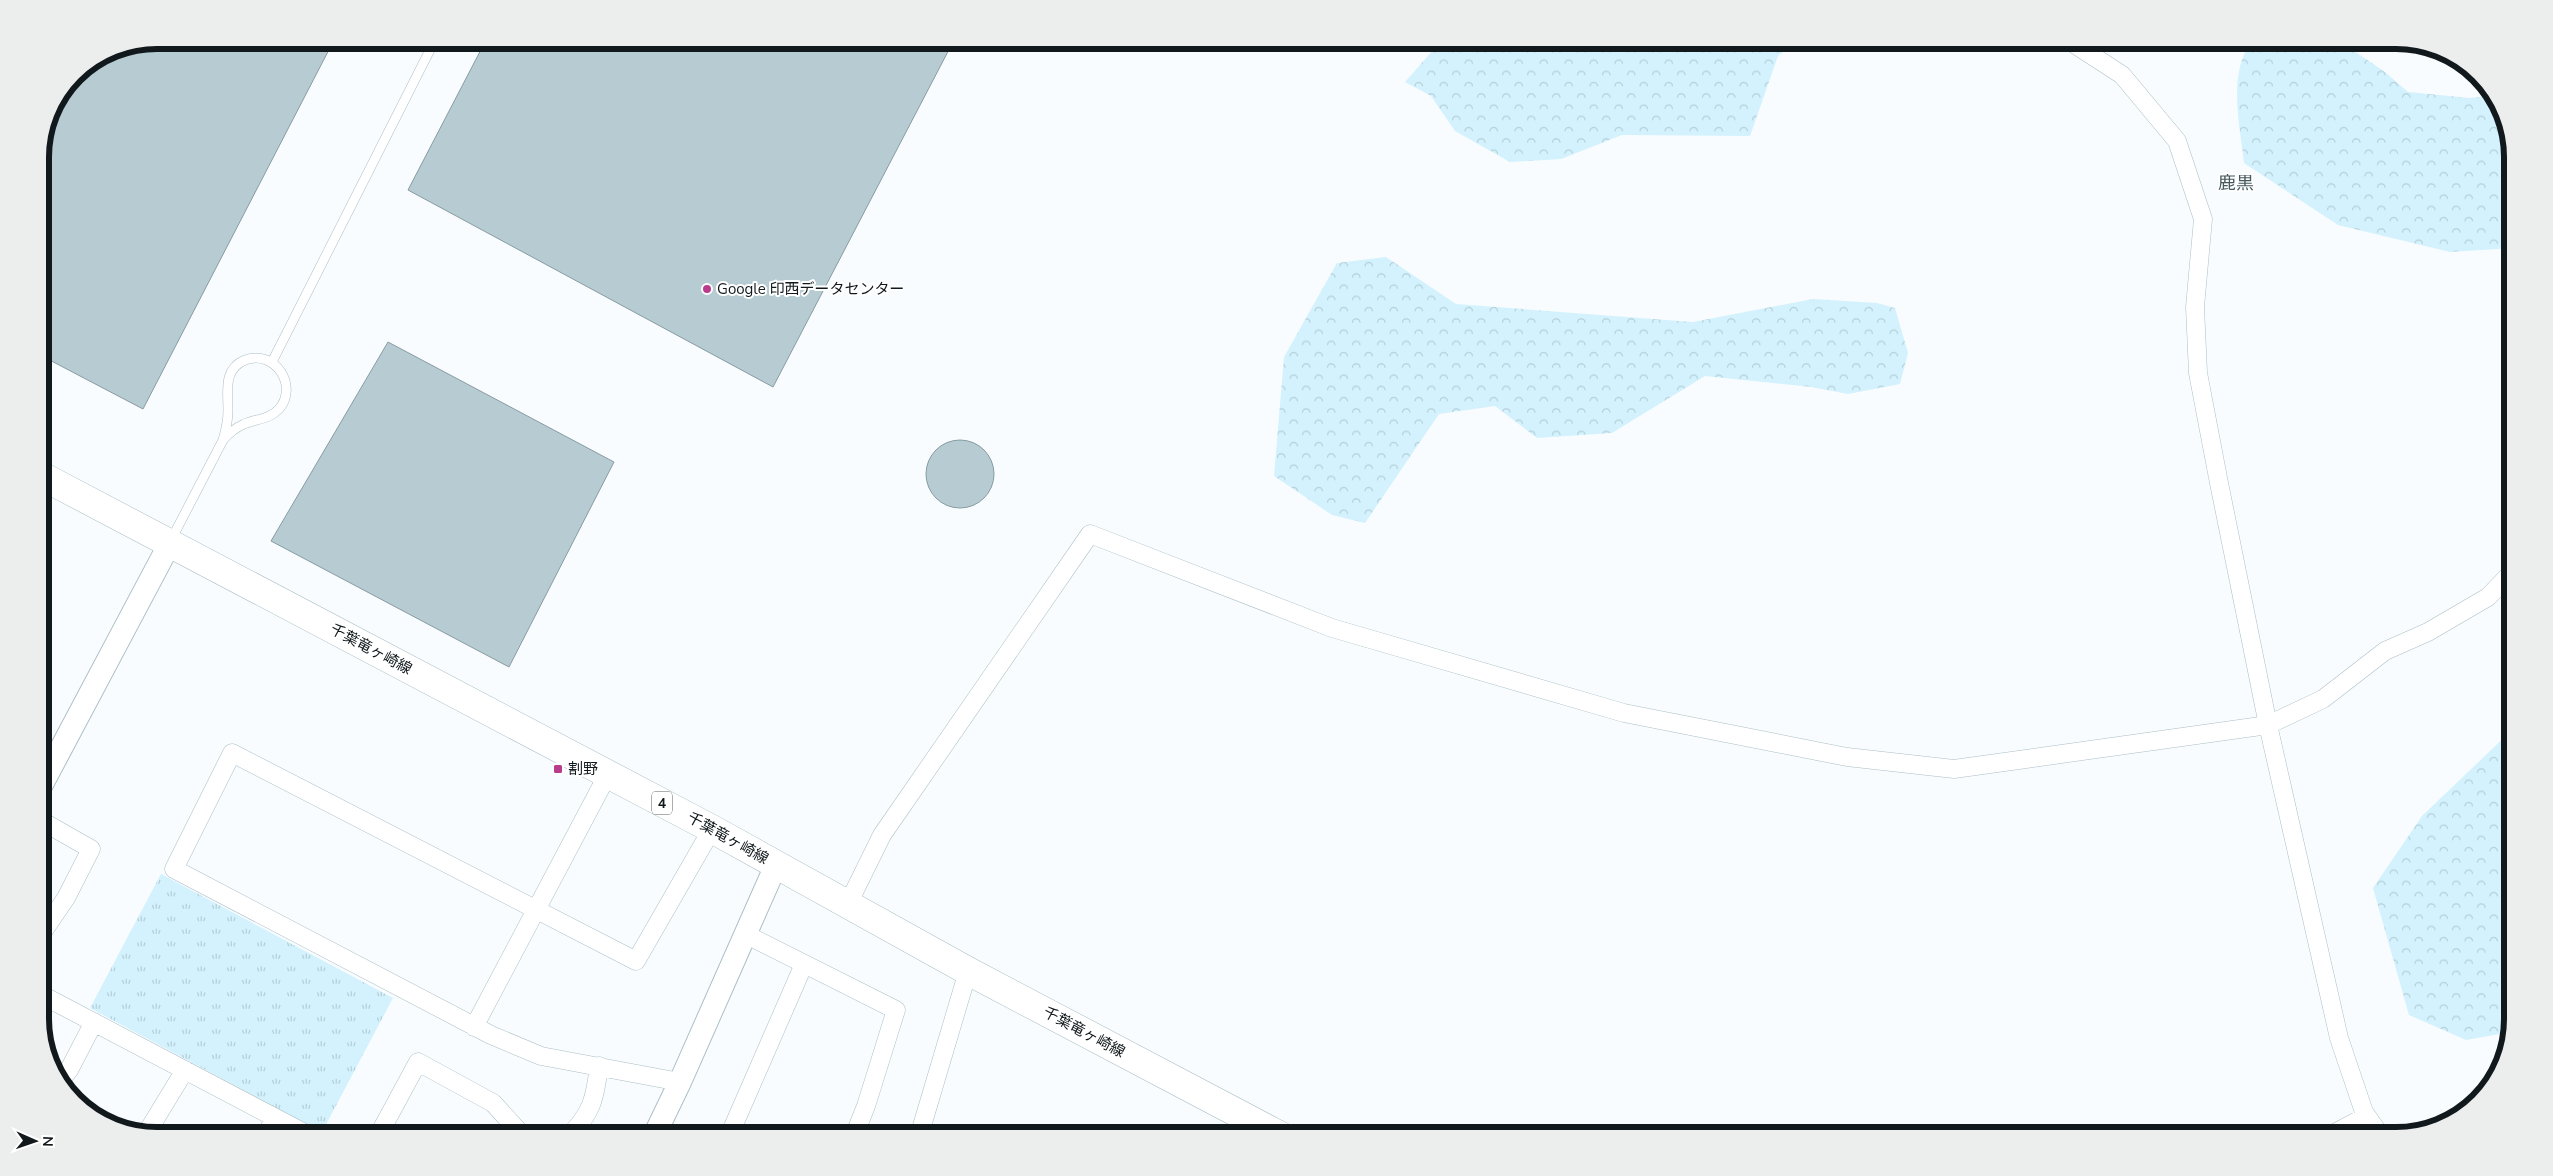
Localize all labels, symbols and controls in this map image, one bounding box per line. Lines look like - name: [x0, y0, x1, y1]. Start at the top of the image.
- district label: 鹿黒: [2218, 171, 2254, 195]
- place label: Google 印西データセンター: [717, 279, 905, 299]
- marker: Google 印西データセンター: [701, 283, 713, 295]
- street label: 千葉竜ヶ崎線: [327, 619, 415, 679]
- place label: 割野: [568, 759, 598, 779]
- marker: 割野: [552, 763, 564, 775]
- road number: 4: [652, 791, 672, 814]
- street label: 千葉竜ヶ崎線: [684, 807, 772, 869]
- street label: 千葉竜ヶ崎線: [1040, 1002, 1128, 1062]
- north arrow: [10, 1116, 60, 1166]
- text: N: [38, 1136, 57, 1147]

